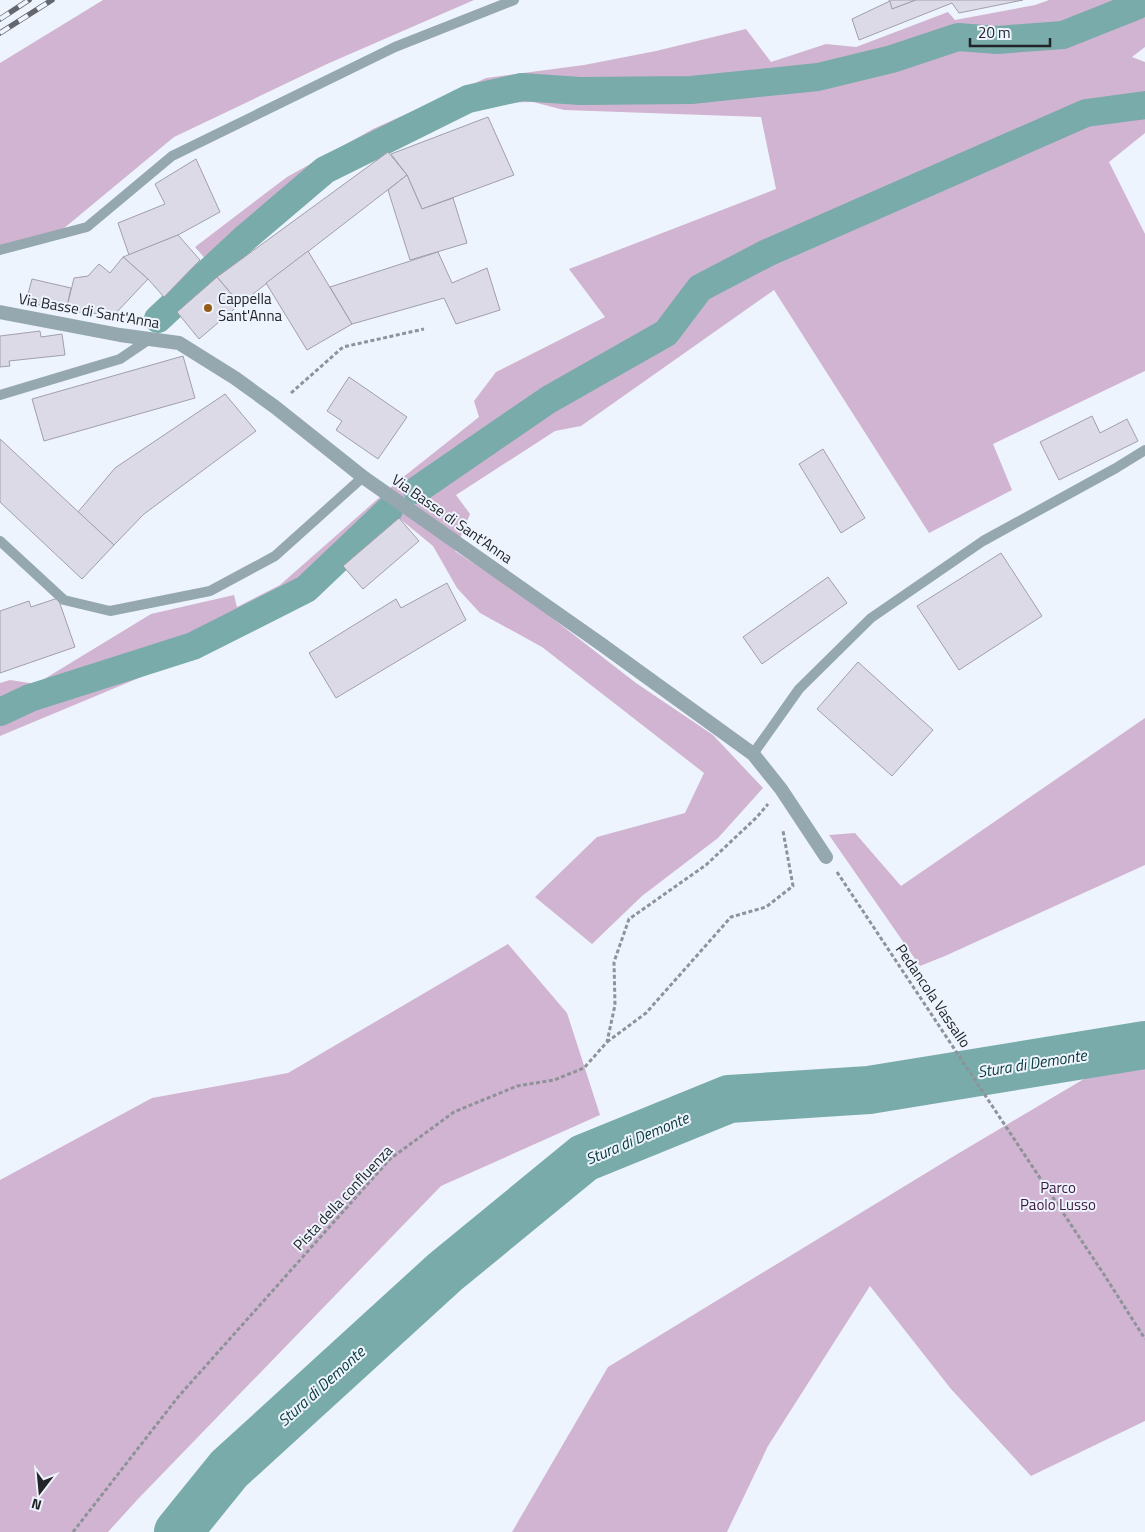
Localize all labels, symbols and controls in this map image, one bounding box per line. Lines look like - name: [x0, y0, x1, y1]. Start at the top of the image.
- scale bar: [970, 15, 1050, 47]
- text: 20 m: [978, 21, 1011, 44]
- street label: Via Basse di Sant'Anna: [17, 287, 162, 334]
- place label: Cappella Sant'Anna: [218, 287, 282, 327]
- marker: Cappella Sant'Anna: [202, 302, 214, 314]
- street label: Via Basse di Sant'Anna: [387, 468, 518, 569]
- street label: Pedancola Vassallo: [890, 939, 977, 1052]
- water label: Stura di Demonte: [976, 1042, 1090, 1083]
- water label: Stura di Demonte: [582, 1105, 694, 1171]
- street label: Pista della confluenza: [287, 1139, 398, 1256]
- park label: Parco Paolo Lusso: [1020, 1176, 1096, 1216]
- water label: Stura di Demonte: [272, 1339, 371, 1432]
- north arrow: [15, 1467, 65, 1517]
- text: N: [29, 1494, 44, 1516]

